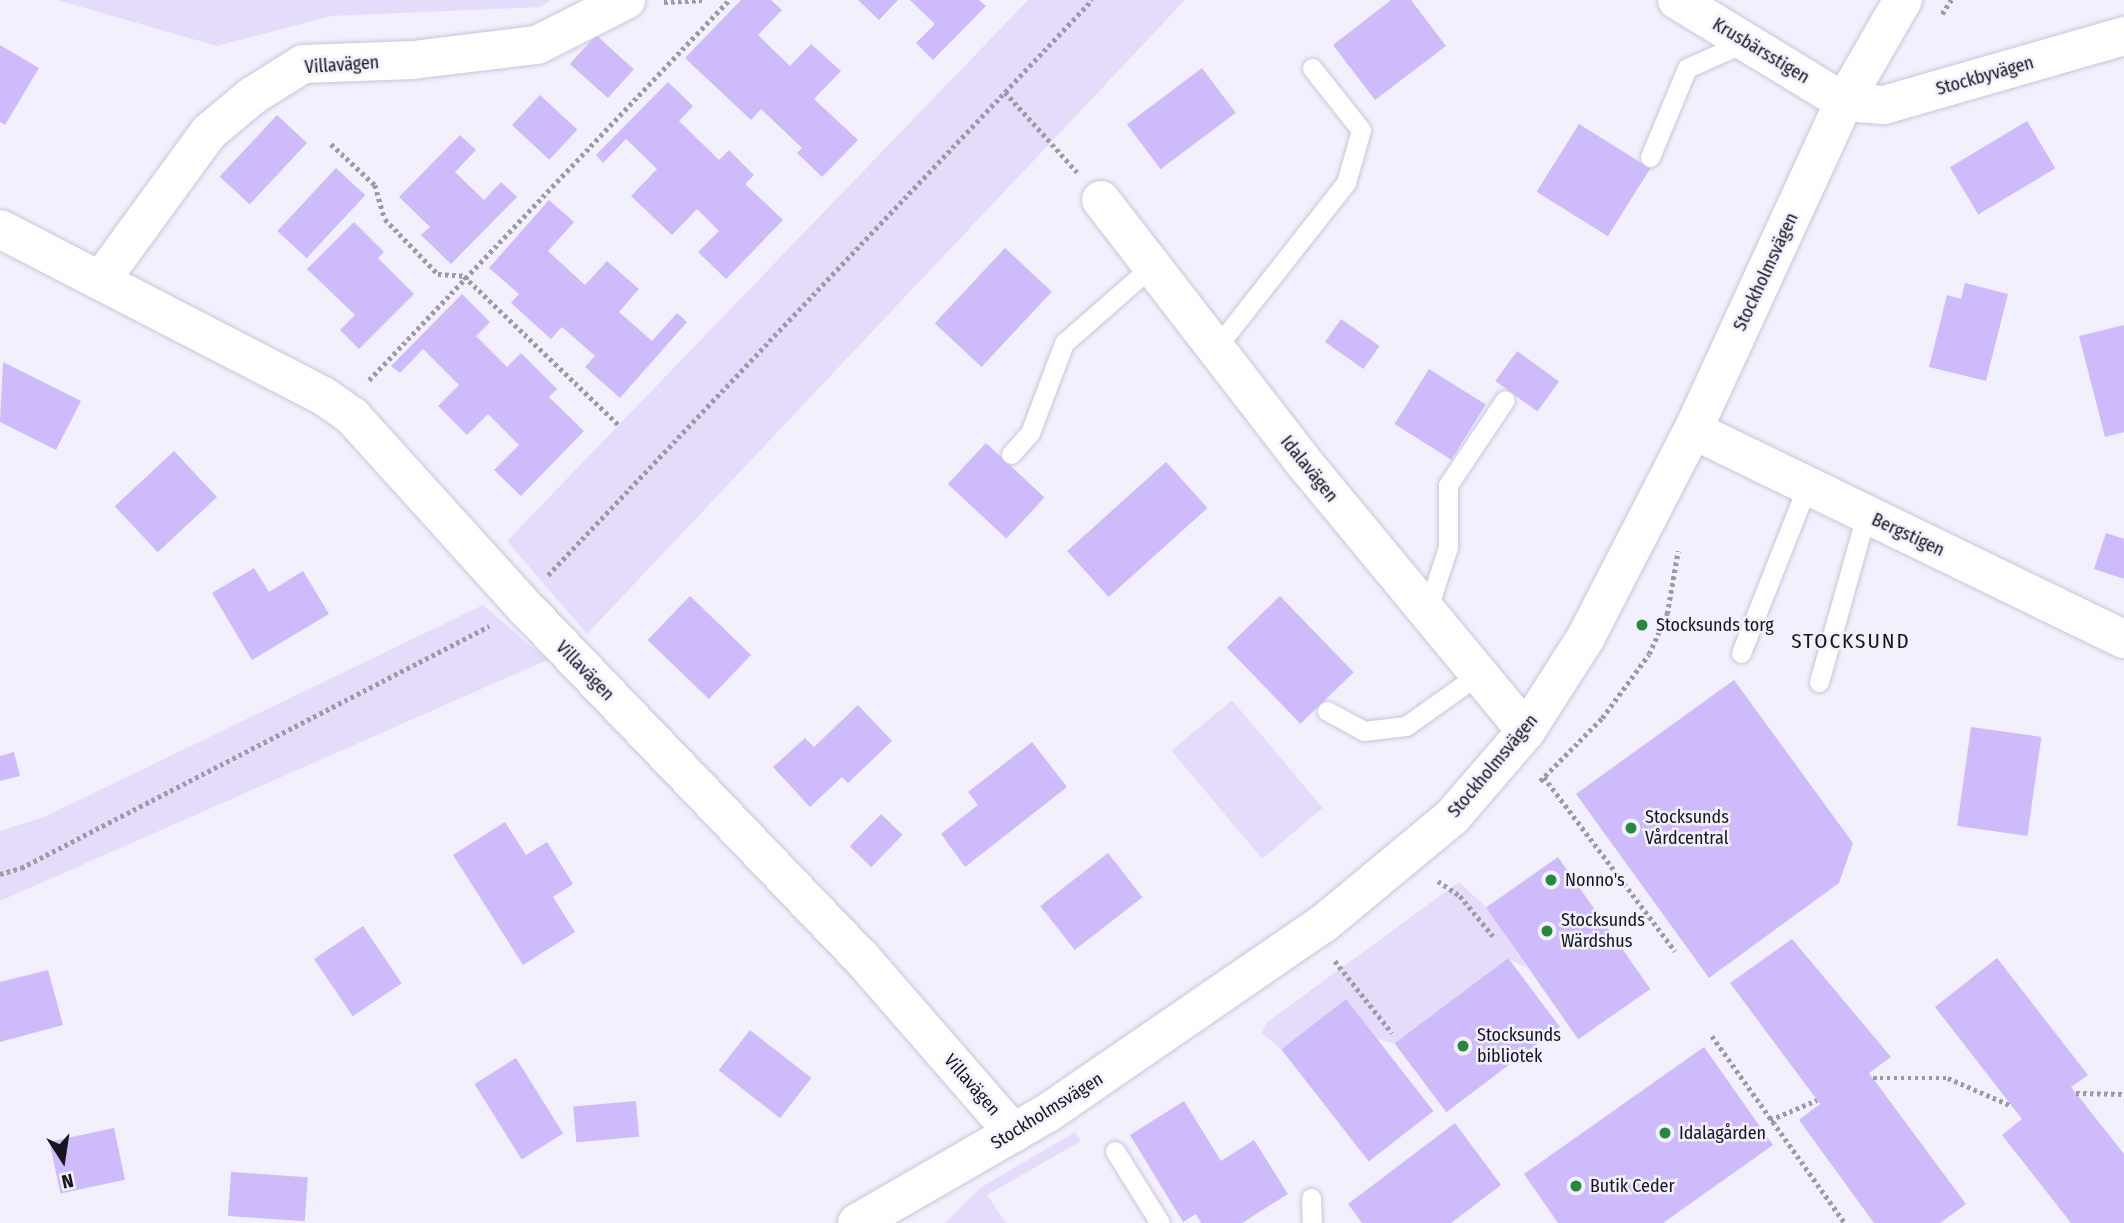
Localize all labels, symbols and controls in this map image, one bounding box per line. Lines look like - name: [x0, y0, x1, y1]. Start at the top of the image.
- street label: Krusbärsstigen: [1709, 14, 1813, 88]
- street label: Villavägen: [304, 52, 380, 78]
- street label: Stockbyvägen: [1934, 52, 2036, 100]
- street label: Stockholmsvägen: [1729, 209, 1803, 335]
- street label: Idalavägen: [1276, 431, 1342, 507]
- street label: Bergstigen: [1868, 509, 1948, 561]
- place label: Stocksunds torg: [1656, 614, 1774, 636]
- marker: Stocksunds torg: [1634, 617, 1650, 633]
- district label: STOCKSUND: [1792, 628, 1910, 654]
- street label: Villavägen: [551, 637, 619, 705]
- street label: Stockholmsvägen: [1444, 710, 1542, 822]
- place label: Stocksunds Vårdcentral: [1645, 807, 1729, 850]
- marker: Stocksunds Vårdcentral: [1623, 820, 1639, 836]
- place label: Nonno's: [1565, 869, 1625, 891]
- marker: Nonno's: [1543, 872, 1559, 888]
- place label: Stocksunds Wärdshus: [1561, 910, 1645, 953]
- marker: Stocksunds Wärdshus: [1539, 923, 1555, 939]
- place label: Stocksunds bibliotek: [1477, 1025, 1561, 1068]
- marker: Stocksunds bibliotek: [1455, 1038, 1471, 1054]
- street label: Villavägen: [939, 1050, 1005, 1120]
- street label: Stockholmsvägen: [987, 1068, 1107, 1154]
- place label: Idalagården: [1679, 1122, 1766, 1144]
- north arrow: [28, 1125, 98, 1195]
- marker: Idalagården: [1657, 1125, 1673, 1141]
- text: N: [60, 1169, 75, 1193]
- place label: Butik Ceder: [1590, 1175, 1675, 1197]
- marker: Butik Ceder: [1568, 1178, 1584, 1194]

